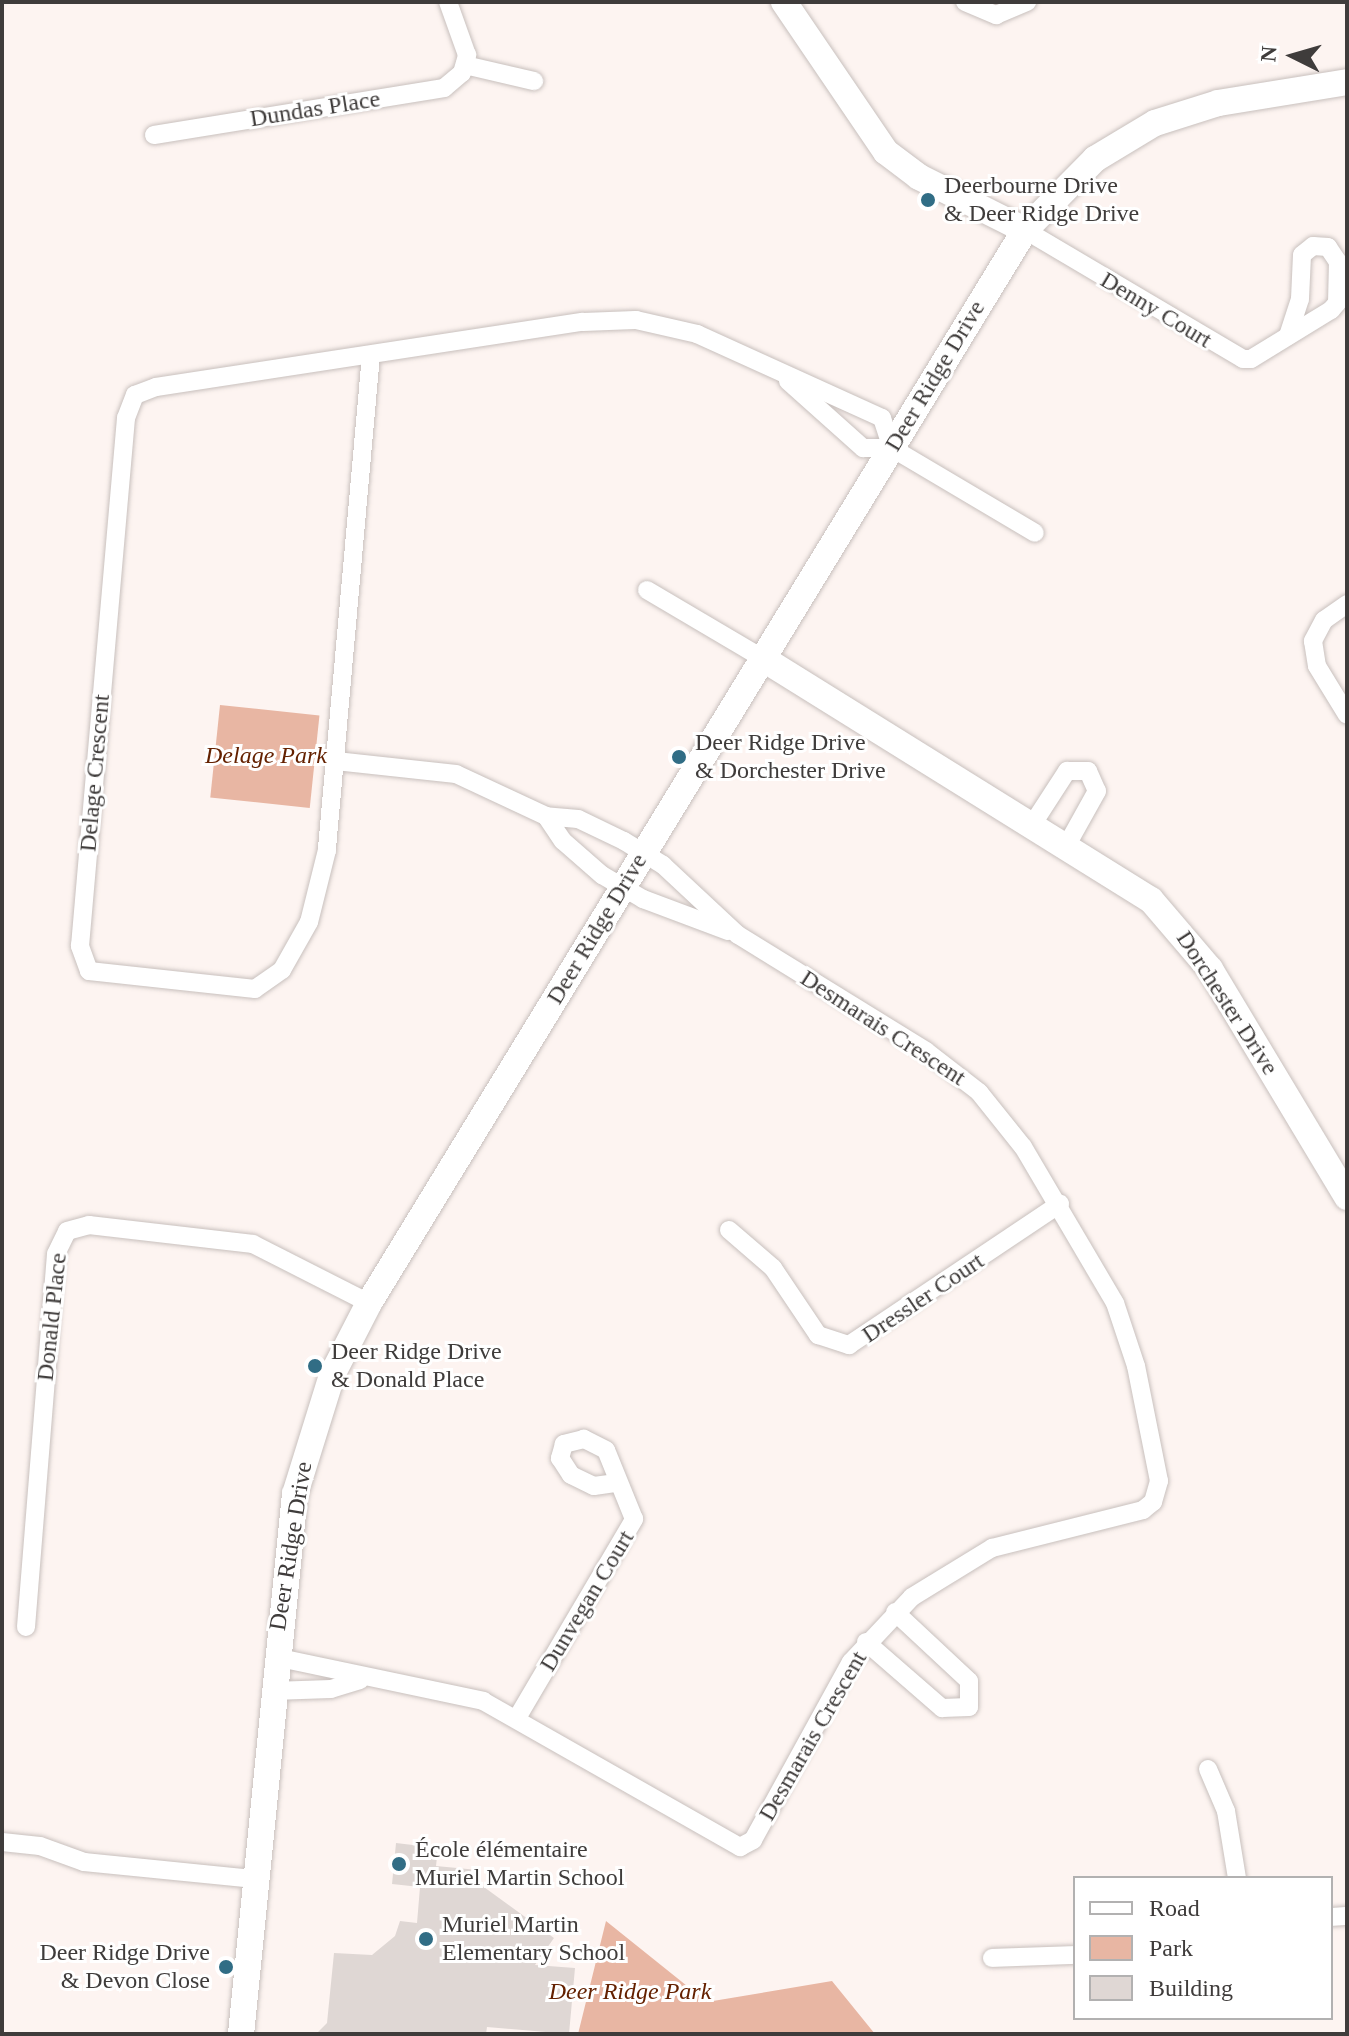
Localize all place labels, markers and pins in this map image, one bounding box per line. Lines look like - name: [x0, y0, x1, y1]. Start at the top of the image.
- place label: Deerbourne Drive & Deer Ridge Drive: [944, 172, 1139, 228]
- marker: Deerbourne Drive & Deer Ridge Drive: [919, 191, 937, 209]
- place label: Deer Ridge Drive & Dorchester Drive: [695, 729, 886, 785]
- marker: Deer Ridge Drive & Dorchester Drive: [670, 748, 688, 766]
- place label: Deer Ridge Drive & Donald Place: [331, 1338, 502, 1394]
- marker: Deer Ridge Drive & Donald Place: [306, 1357, 324, 1375]
- place label: École élémentaire Muriel Martin School: [415, 1836, 624, 1892]
- marker: École élémentaire Muriel Martin School: [390, 1855, 408, 1873]
- place label: Muriel Martin Elementary School: [442, 1911, 625, 1967]
- marker: Muriel Martin Elementary School: [417, 1930, 435, 1948]
- place label: Deer Ridge Drive & Devon Close: [39, 1939, 210, 1995]
- marker: Deer Ridge Drive & Devon Close: [217, 1958, 235, 1976]

